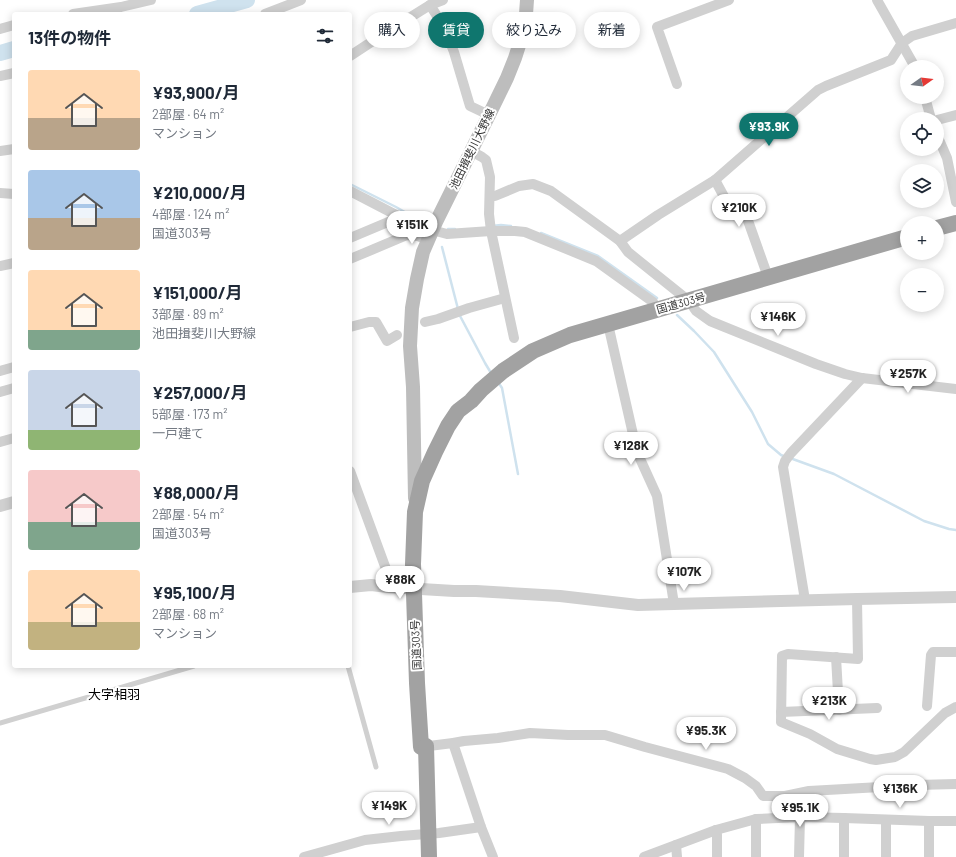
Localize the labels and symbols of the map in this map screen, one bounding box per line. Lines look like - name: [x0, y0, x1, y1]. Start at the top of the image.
- north arrow: [900, 60, 944, 104]
- street label: 池田揖斐川大野線: [446, 106, 497, 191]
- pin: ¥93.9K: [736, 113, 802, 147]
- pin: ¥210K: [711, 194, 767, 228]
- pin: ¥151K: [384, 211, 440, 245]
- street label: 国道303号: [655, 289, 707, 316]
- pin: ¥146K: [750, 303, 806, 337]
- pin: ¥257K: [880, 360, 936, 394]
- pin: ¥128K: [603, 432, 659, 466]
- pin: ¥107K: [656, 558, 712, 592]
- pin: ¥88K: [376, 566, 424, 600]
- street label: 国道303号: [408, 619, 423, 671]
- district label: 大字相羽: [88, 686, 140, 702]
- pin: ¥213K: [801, 687, 857, 721]
- pin: ¥95.3K: [673, 717, 739, 751]
- pin: ¥136K: [872, 775, 928, 809]
- pin: ¥149K: [361, 792, 417, 826]
- pin: ¥95.1K: [767, 794, 833, 828]

